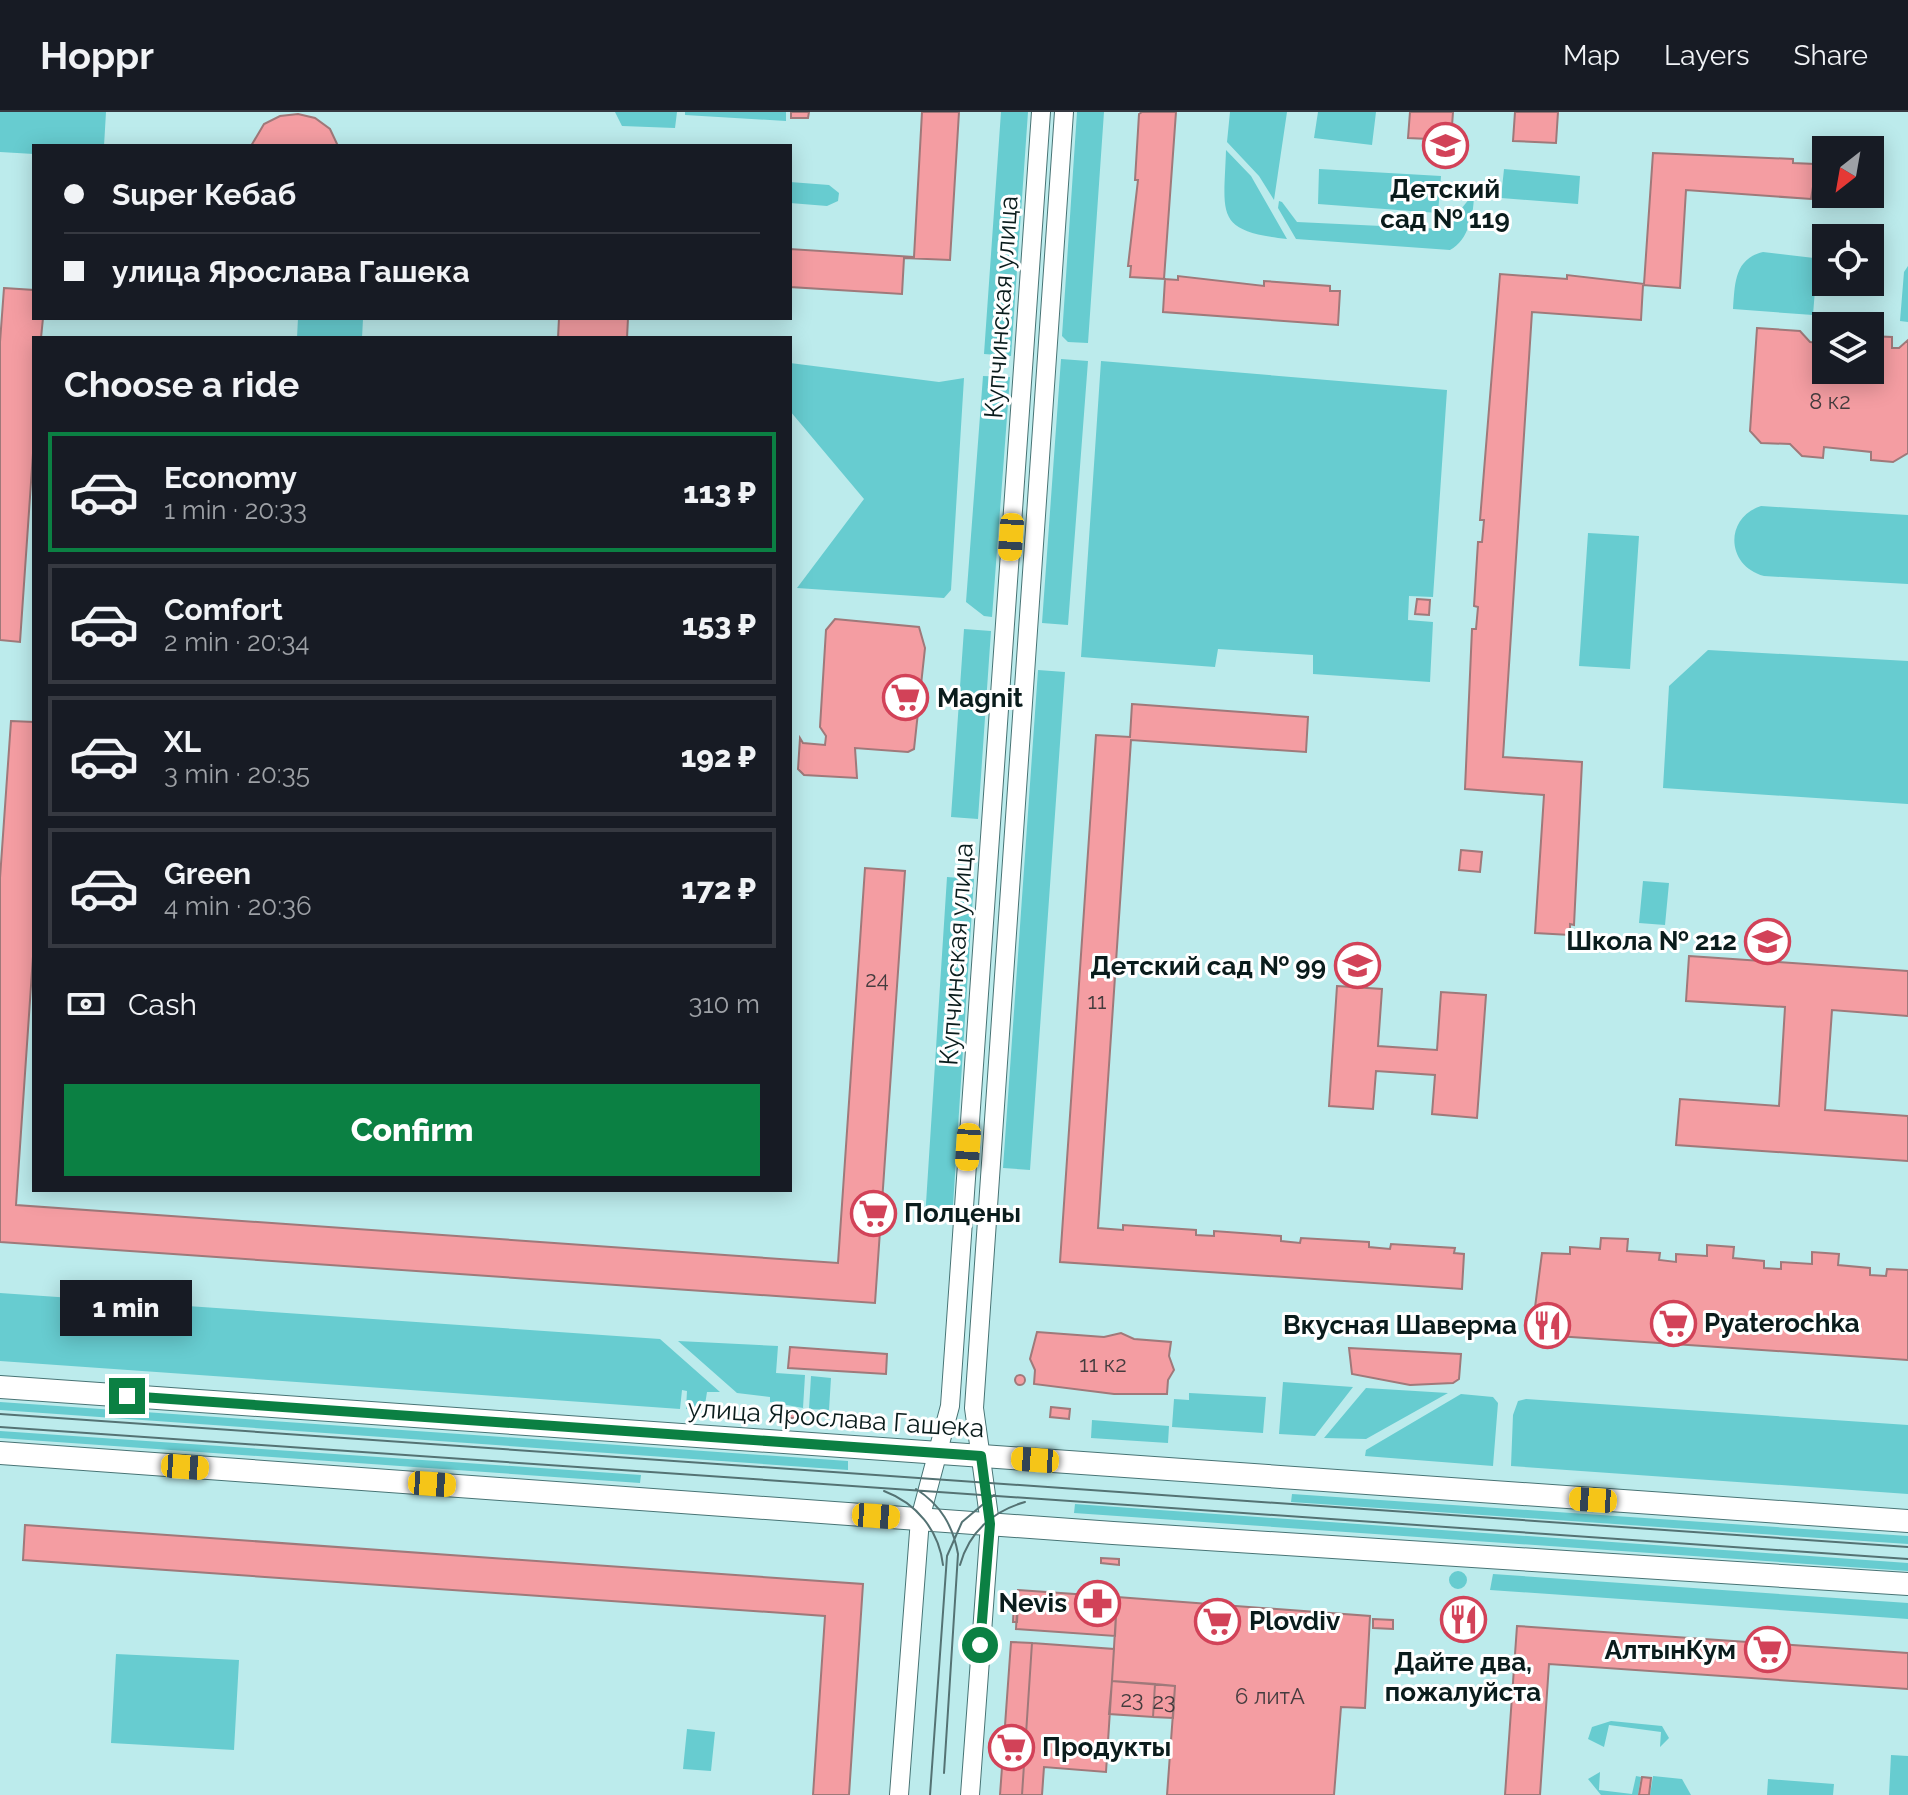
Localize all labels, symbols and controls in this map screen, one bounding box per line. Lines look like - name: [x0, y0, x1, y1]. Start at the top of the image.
- text: Hoppr: [40, 33, 154, 78]
- text: Map: [1563, 39, 1620, 72]
- text: Layers: [1664, 39, 1750, 72]
- text: Share: [1794, 39, 1868, 72]
- school or university icon: Детский сад № 119: [1421, 122, 1469, 170]
- north arrow: [1812, 136, 1884, 208]
- map controls: [1812, 136, 1884, 384]
- place label: Детский сад № 119: [1380, 174, 1510, 234]
- text: Super Кебаб: [112, 177, 296, 212]
- street label: Купчинская улица: [978, 195, 1024, 419]
- button: locate: [1812, 224, 1884, 296]
- text: улица Ярослава Гашека: [112, 254, 470, 289]
- button: layers: [1812, 312, 1884, 384]
- text: Choose a ride: [64, 363, 299, 405]
- house number: 8 к2: [1809, 388, 1851, 414]
- icon: car: [68, 456, 140, 528]
- text: Economy: [164, 460, 297, 495]
- text: 113 ₽: [683, 475, 756, 510]
- text: 1 min · 20:33: [164, 495, 307, 525]
- car: [997, 512, 1025, 562]
- icon: car: [68, 588, 140, 660]
- text: Comfort: [164, 592, 283, 627]
- text: 153 ₽: [682, 607, 756, 642]
- text: 2 min · 20:34: [164, 627, 310, 657]
- supermarket icon: Magnit: [882, 674, 930, 722]
- place label: Magnit: [937, 683, 1023, 713]
- icon: car: [68, 720, 140, 792]
- text: XL: [164, 724, 201, 759]
- text: 192 ₽: [681, 739, 756, 774]
- text: 3 min · 20:35: [164, 759, 310, 789]
- street label: Купчинская улица: [933, 842, 979, 1066]
- icon: car: [68, 852, 140, 924]
- text: Green: [164, 856, 251, 891]
- text: 172 ₽: [681, 871, 756, 906]
- text: 4 min · 20:36: [164, 891, 312, 921]
- school or university icon: Школа № 212: [1744, 917, 1792, 965]
- place label: Школа № 212: [1566, 926, 1737, 956]
- school or university icon: Детский сад № 99: [1333, 942, 1381, 990]
- place label: Детский сад № 99: [1090, 951, 1326, 981]
- house number: 24: [865, 966, 889, 992]
- icon: cash: [64, 982, 108, 1026]
- text: Cash: [128, 987, 197, 1022]
- house number: 11: [1088, 988, 1106, 1014]
- text: 310 m: [689, 989, 760, 1019]
- button: Confirm: [64, 1084, 760, 1176]
- car: [954, 1122, 982, 1172]
- supermarket icon: Полцены: [849, 1189, 897, 1237]
- place label: Полцены: [904, 1198, 1021, 1228]
- callout: 1 min: [61, 1280, 193, 1336]
- text: 1 min: [93, 1293, 159, 1323]
- supermarket icon: Pyaterochka: [1649, 1299, 1697, 1347]
- restaurant icon: Вкусная Шаверма: [1524, 1301, 1572, 1349]
- place label: Pyaterochka: [1704, 1308, 1860, 1338]
- place label: Вкусная Шаверма: [1283, 1310, 1517, 1340]
- house number: 11 к2: [1079, 1351, 1127, 1377]
- route end: [109, 1378, 145, 1414]
- street label: улица Ярослава Гашека: [687, 1393, 985, 1443]
- car: [1010, 1446, 1060, 1474]
- car: [160, 1453, 210, 1481]
- car: [407, 1470, 457, 1498]
- car: [1568, 1486, 1618, 1514]
- car: [851, 1502, 901, 1530]
- pharmacy icon: Nevis: [1074, 1579, 1122, 1627]
- place label: Nevis: [998, 1588, 1067, 1618]
- restaurant icon: Дайте два, пожалуйста: [1439, 1595, 1487, 1643]
- supermarket icon: Plovdiv: [1194, 1597, 1242, 1645]
- place label: Plovdiv: [1249, 1606, 1341, 1636]
- supermarket icon: АлтынКум: [1743, 1626, 1791, 1674]
- route start: [962, 1627, 998, 1663]
- place label: АлтынКум: [1605, 1635, 1736, 1665]
- place label: Дайте два, пожалуйста: [1385, 1647, 1541, 1707]
- house number: 6 литА: [1235, 1683, 1305, 1709]
- house number: 23: [1120, 1686, 1144, 1712]
- house number: 23: [1152, 1688, 1176, 1714]
- supermarket icon: Продукты: [987, 1723, 1035, 1771]
- place label: Продукты: [1042, 1732, 1171, 1762]

